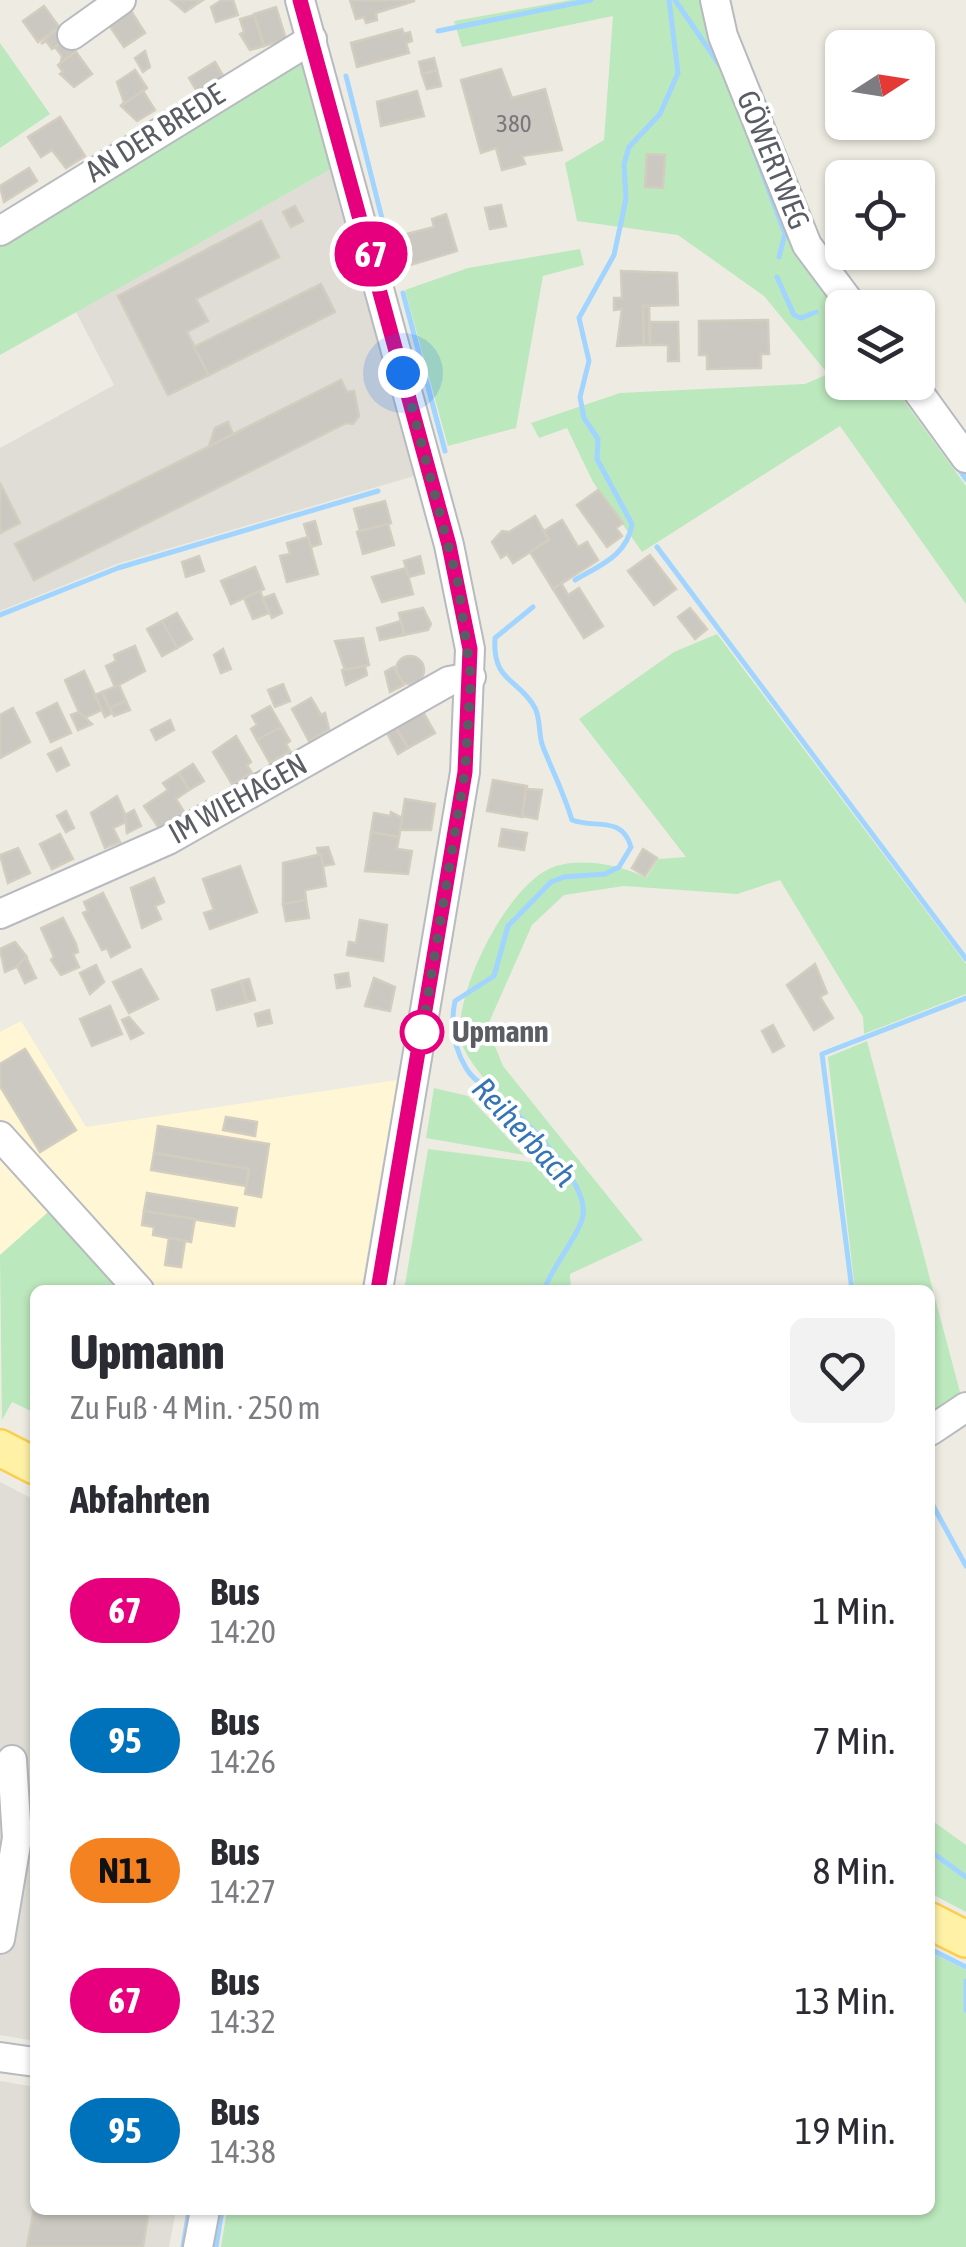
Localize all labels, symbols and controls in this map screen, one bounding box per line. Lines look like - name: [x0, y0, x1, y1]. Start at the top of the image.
- north arrow: [825, 30, 935, 140]
- map controls: [825, 30, 935, 400]
- street label: AN DER BREDE: [79, 76, 230, 188]
- street label: GÖWERTWEG: [731, 85, 817, 234]
- house number: 380: [496, 109, 532, 137]
- button: locate: [825, 160, 935, 270]
- line badge: 67: [326, 222, 416, 286]
- text: 67: [355, 234, 387, 274]
- button: layers: [825, 290, 935, 400]
- your location: [378, 348, 428, 398]
- street label: IM WIEHAGEN: [163, 746, 312, 850]
- marker: Upmann: [401, 1011, 443, 1053]
- place label: Upmann: [452, 1014, 549, 1048]
- water label: Reiherbach: [465, 1070, 584, 1194]
- button: heart: [790, 1318, 895, 1423]
- text: Upmann: [70, 1324, 225, 1379]
- text: Zu Fuß · 4 Min. · 250 m: [70, 1389, 321, 1426]
- text: Abfahrten: [70, 1478, 210, 1521]
- text: Bus: [210, 1570, 260, 1613]
- text: 1 Min.: [813, 1589, 895, 1632]
- text: 67: [109, 1590, 141, 1630]
- text: 14:20: [210, 1613, 276, 1650]
- text: Bus: [210, 1700, 260, 1743]
- text: 7 Min.: [813, 1719, 895, 1762]
- text: 95: [109, 1720, 141, 1760]
- text: 14:26: [210, 1743, 276, 1780]
- text: Bus: [210, 1830, 260, 1873]
- text: 8 Min.: [813, 1849, 895, 1892]
- text: N11: [98, 1850, 152, 1890]
- text: 14:27: [210, 1873, 276, 1910]
- text: Bus: [210, 1960, 260, 2003]
- text: 13 Min.: [795, 1979, 895, 2022]
- text: 67: [109, 1980, 141, 2020]
- text: 14:32: [210, 2003, 276, 2040]
- text: Bus: [210, 2090, 260, 2133]
- text: 19 Min.: [795, 2109, 895, 2152]
- text: 95: [109, 2110, 141, 2150]
- text: 14:38: [210, 2133, 276, 2170]

